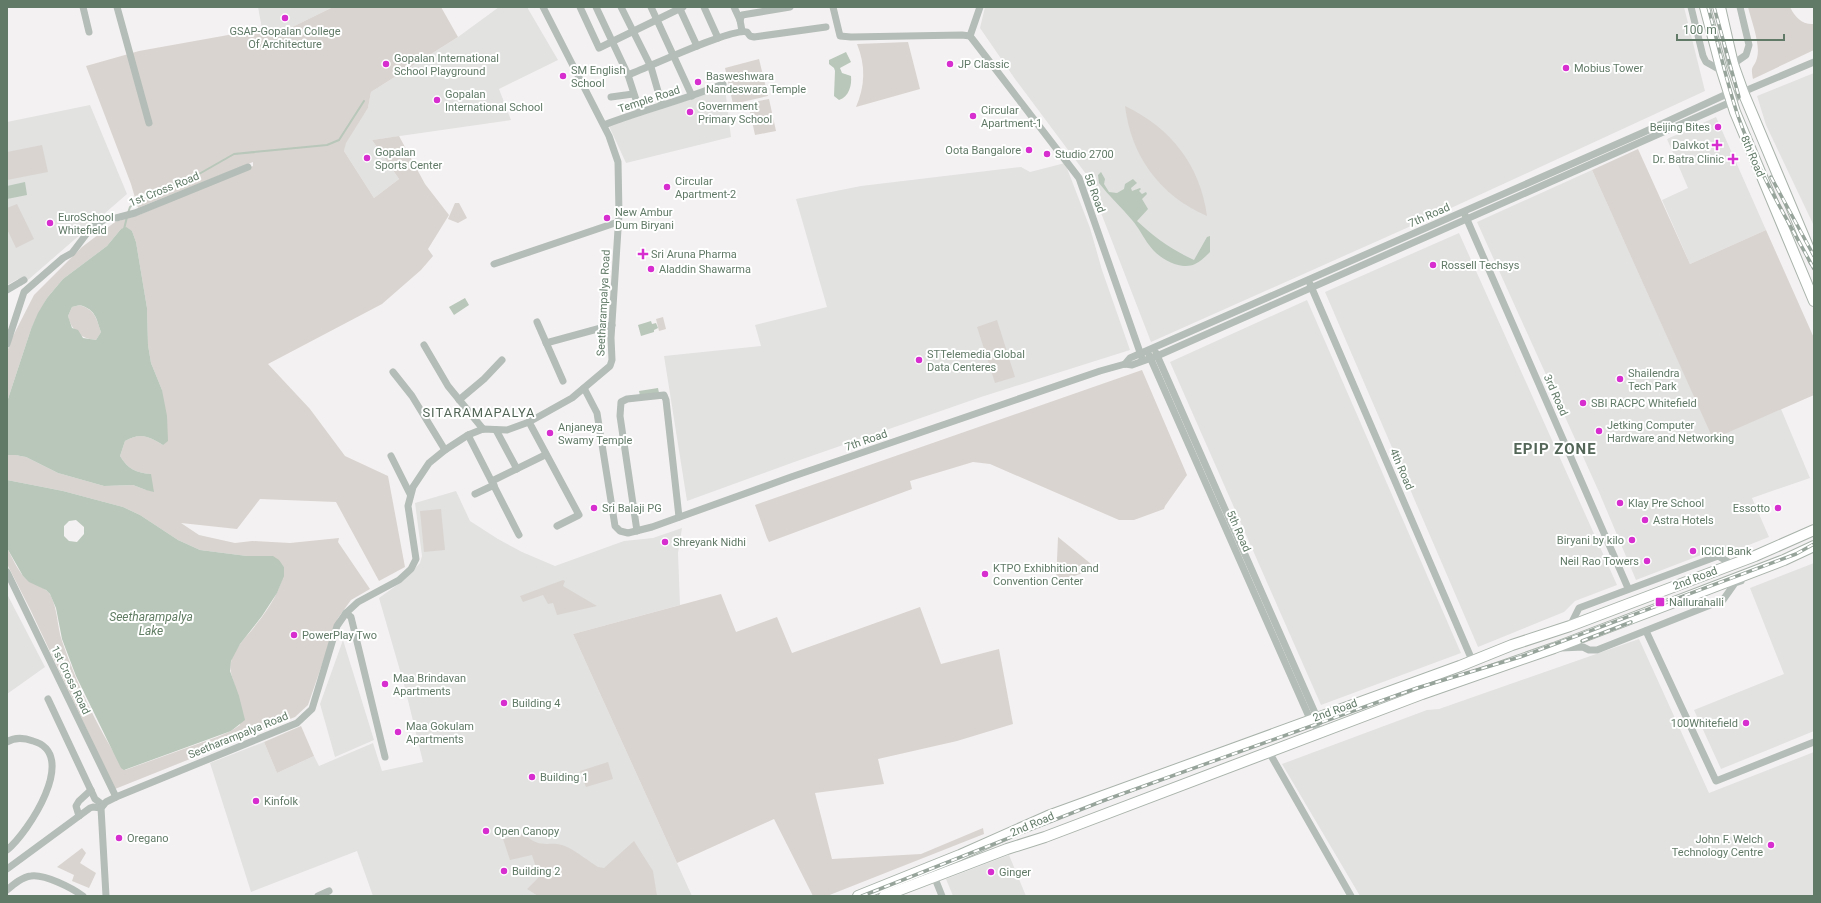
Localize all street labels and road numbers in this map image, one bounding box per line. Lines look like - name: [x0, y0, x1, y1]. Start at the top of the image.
- street label: Temple Road: [617, 83, 682, 116]
- street label: 8th Road: [1738, 133, 1767, 179]
- street label: 1st Cross Road: [127, 169, 201, 209]
- street label: 5B Road: [1081, 172, 1108, 215]
- street label: 7th Road: [1407, 201, 1452, 230]
- street label: Seetharampalya Road: [594, 249, 613, 357]
- street label: 3rd Road: [1541, 372, 1570, 418]
- street label: 7th Road: [843, 427, 889, 454]
- street label: 4th Road: [1387, 446, 1416, 492]
- street label: 5th Road: [1224, 509, 1253, 554]
- street label: 2nd Road: [1671, 564, 1719, 593]
- street label: 1st Cross Road: [48, 644, 93, 717]
- street label: 2nd Road: [1311, 696, 1359, 725]
- street label: Seetharampalya Road: [186, 709, 290, 762]
- street label: 2nd Road: [1008, 809, 1056, 840]

